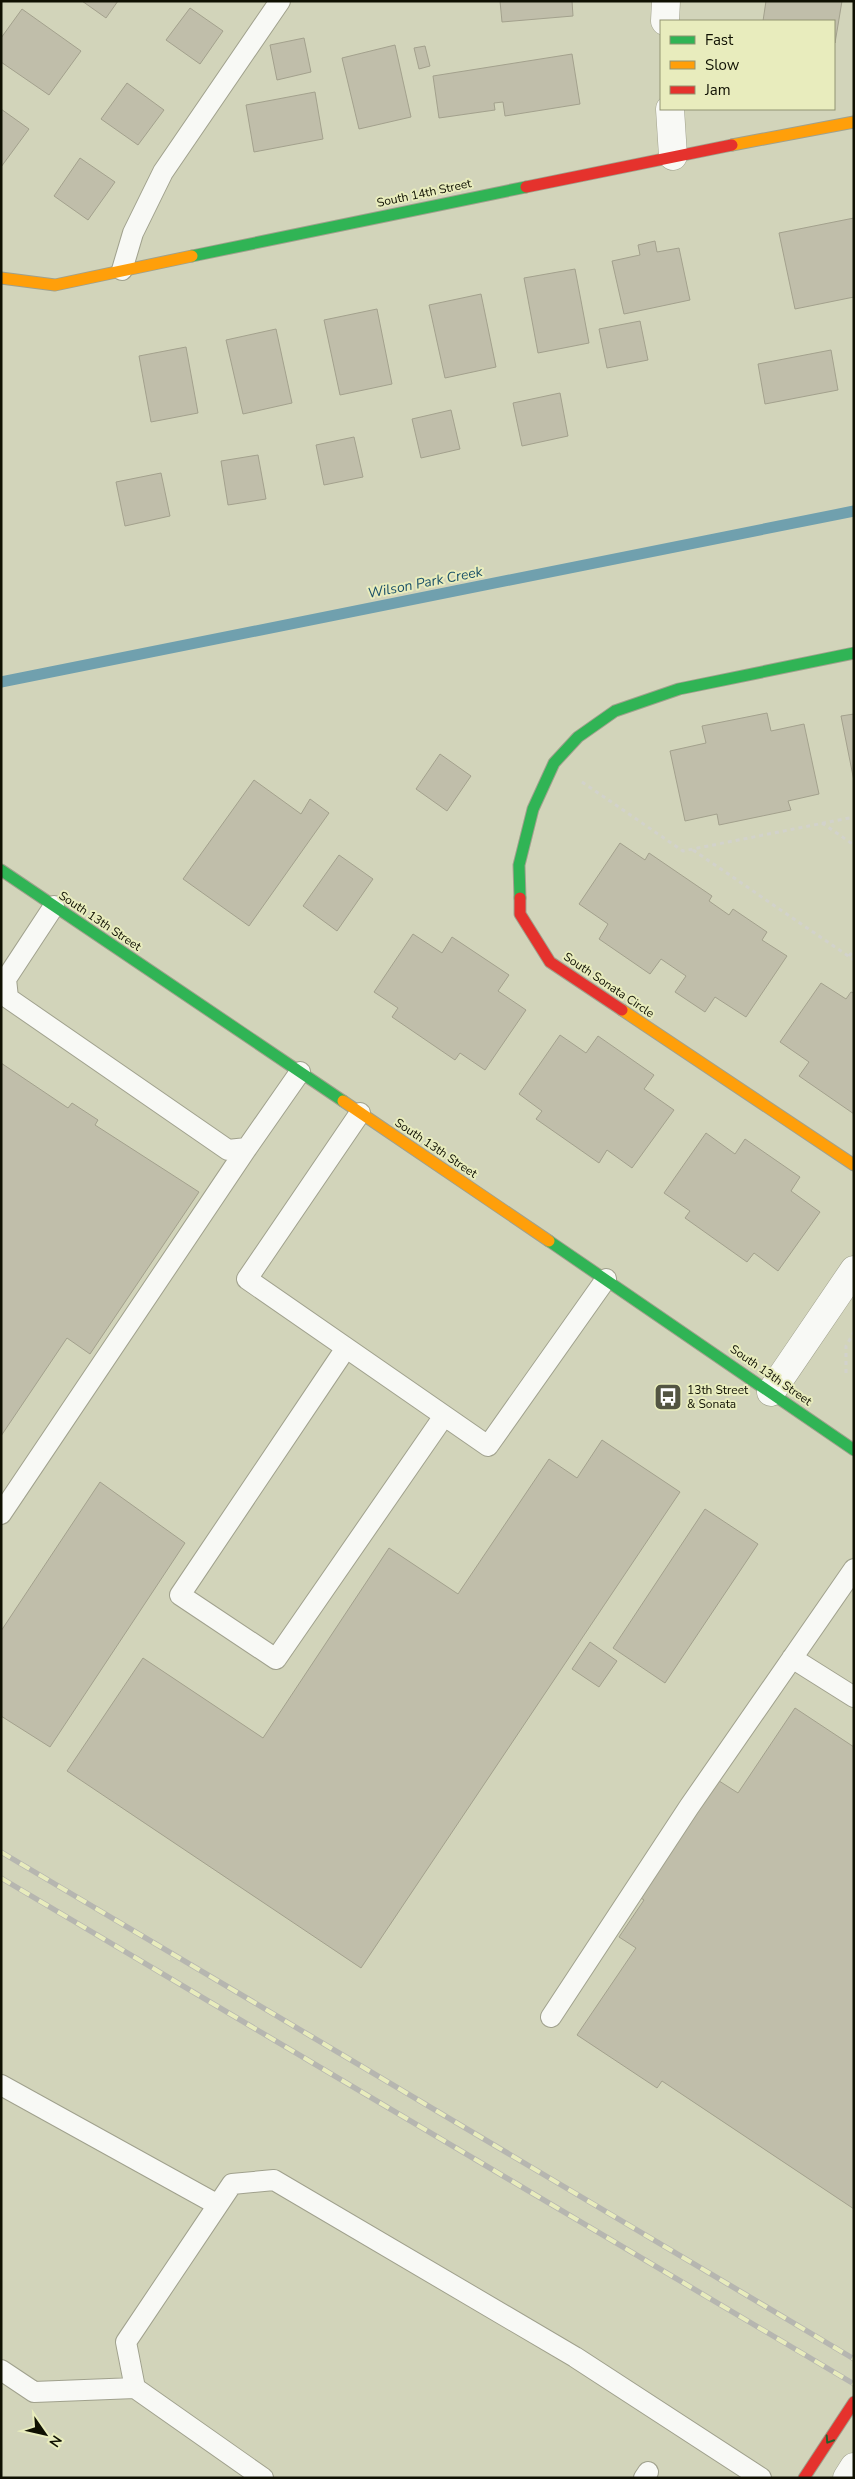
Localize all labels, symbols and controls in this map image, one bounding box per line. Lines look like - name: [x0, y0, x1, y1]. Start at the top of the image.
- legend: [660, 20, 835, 110]
- text: Fast: [705, 30, 734, 50]
- text: Slow: [705, 55, 740, 75]
- text: Jam: [704, 80, 731, 100]
- street label: South 14th Street: [375, 175, 473, 211]
- water label: Wilson Park Creek: [366, 562, 485, 603]
- street label: South 13th Street: [56, 887, 145, 955]
- street label: South Sonata Circle: [560, 949, 658, 1021]
- street label: South 13th Street: [392, 1114, 481, 1182]
- street label: South 13th Street: [727, 1341, 816, 1410]
- bus stop icon: 13th Street & Sonata: [653, 1382, 683, 1412]
- place label: 13th Street & Sonata: [687, 1382, 749, 1412]
- north arrow: [20, 2409, 70, 2459]
- text: N: [45, 2431, 66, 2451]
- one-way arrow: [826, 2434, 835, 2444]

